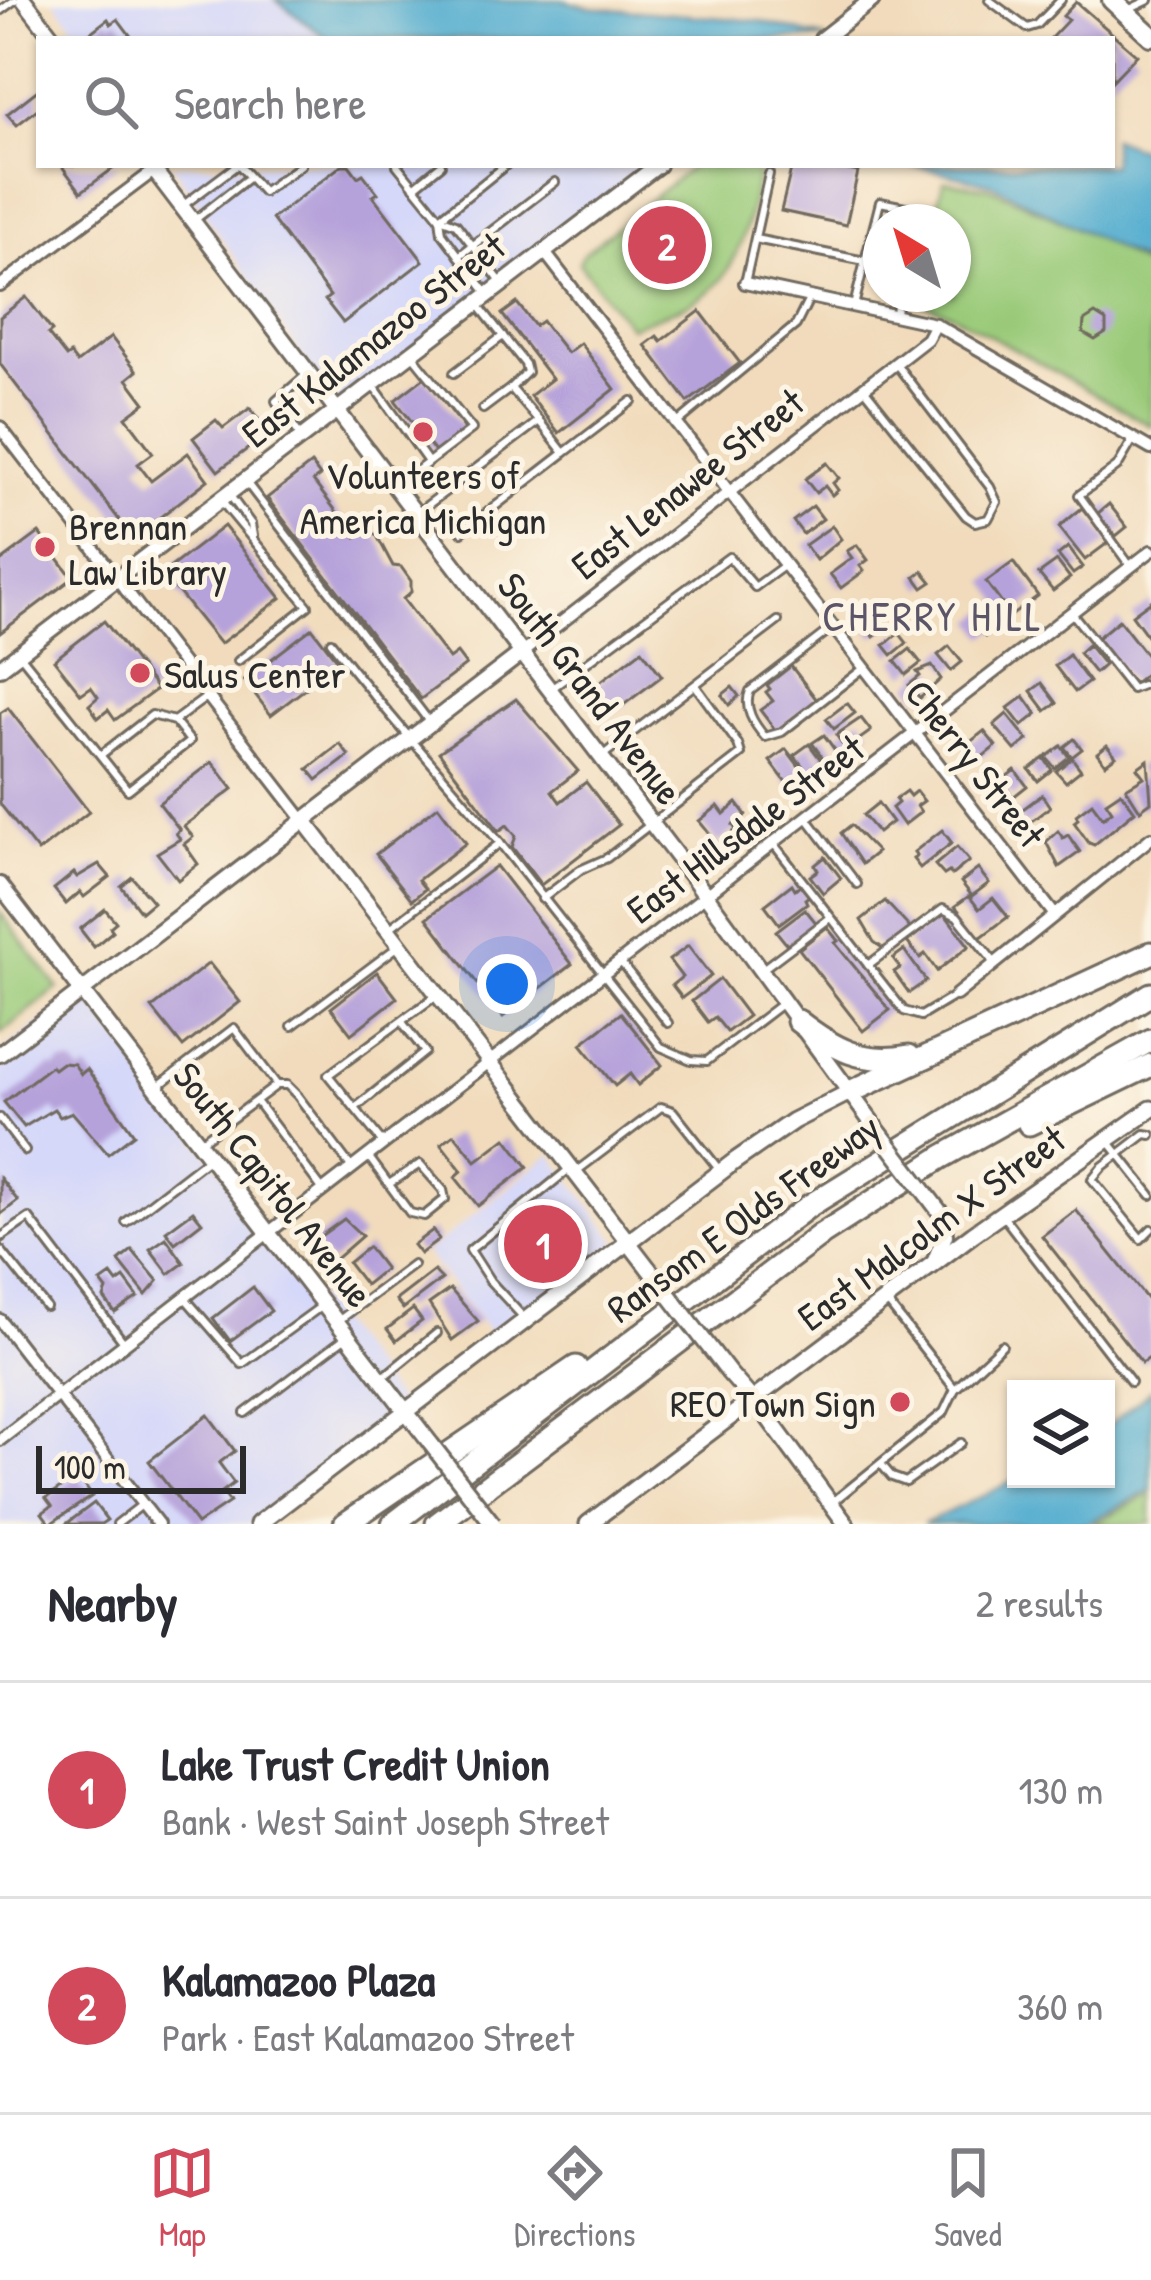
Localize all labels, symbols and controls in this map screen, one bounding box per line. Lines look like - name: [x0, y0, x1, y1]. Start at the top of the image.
- search box: [36, 36, 1115, 168]
- icon: search: [78, 69, 144, 135]
- text: Search here: [174, 72, 366, 133]
- pin: 2: [628, 200, 706, 290]
- north arrow: [863, 204, 971, 312]
- street label: East Kalamazoo Street: [230, 219, 516, 459]
- street label: East Lenawee Street: [560, 375, 815, 591]
- marker: Volunteers of America Michigan: [410, 419, 436, 445]
- place label: Volunteers of America Michigan: [300, 448, 546, 546]
- place label: Brennan Law Library: [69, 499, 227, 597]
- marker: Brennan Law Library: [32, 534, 58, 560]
- street label: South Grand Avenue: [486, 561, 696, 815]
- district label: CHERRY HILL: [822, 587, 1044, 644]
- place label: Salus Center: [164, 647, 346, 700]
- marker: Salus Center: [127, 660, 153, 686]
- street label: Cherry Street: [894, 668, 1059, 858]
- street label: East Hillsdale Street: [615, 721, 875, 935]
- your location: [477, 954, 537, 1014]
- street label: South Capitol Avenue: [162, 1050, 386, 1318]
- street label: Ransom E Olds Freeway: [596, 1100, 890, 1334]
- street label: East Malcolm X Street: [786, 1112, 1076, 1342]
- pin: 1: [504, 1199, 582, 1289]
- place label: REO Town Sign: [670, 1376, 876, 1429]
- map controls: [1007, 1380, 1115, 1488]
- button: layers: [1007, 1380, 1115, 1488]
- marker: REO Town Sign: [887, 1389, 913, 1415]
- scale bar: [36, 1440, 246, 1493]
- text: 100 m: [54, 1445, 126, 1489]
- text: Nearby: [48, 1568, 178, 1637]
- text: 2 results: [976, 1576, 1103, 1629]
- text: Lake Trust Credit Union: [162, 1733, 550, 1794]
- text: 1: [80, 1763, 94, 1816]
- text: 130 m: [1018, 1763, 1103, 1816]
- text: Bank · West Saint Joseph Street: [162, 1794, 609, 1847]
- text: Kalamazoo Plaza: [162, 1949, 435, 2010]
- text: 2: [78, 1979, 96, 2032]
- text: 360 m: [1017, 1979, 1103, 2032]
- text: Park · East Kalamazoo Street: [162, 2010, 574, 2063]
- tab: Map: [149, 2140, 215, 2256]
- tab: Directions: [514, 2140, 636, 2256]
- tab: Saved: [934, 2140, 1002, 2256]

